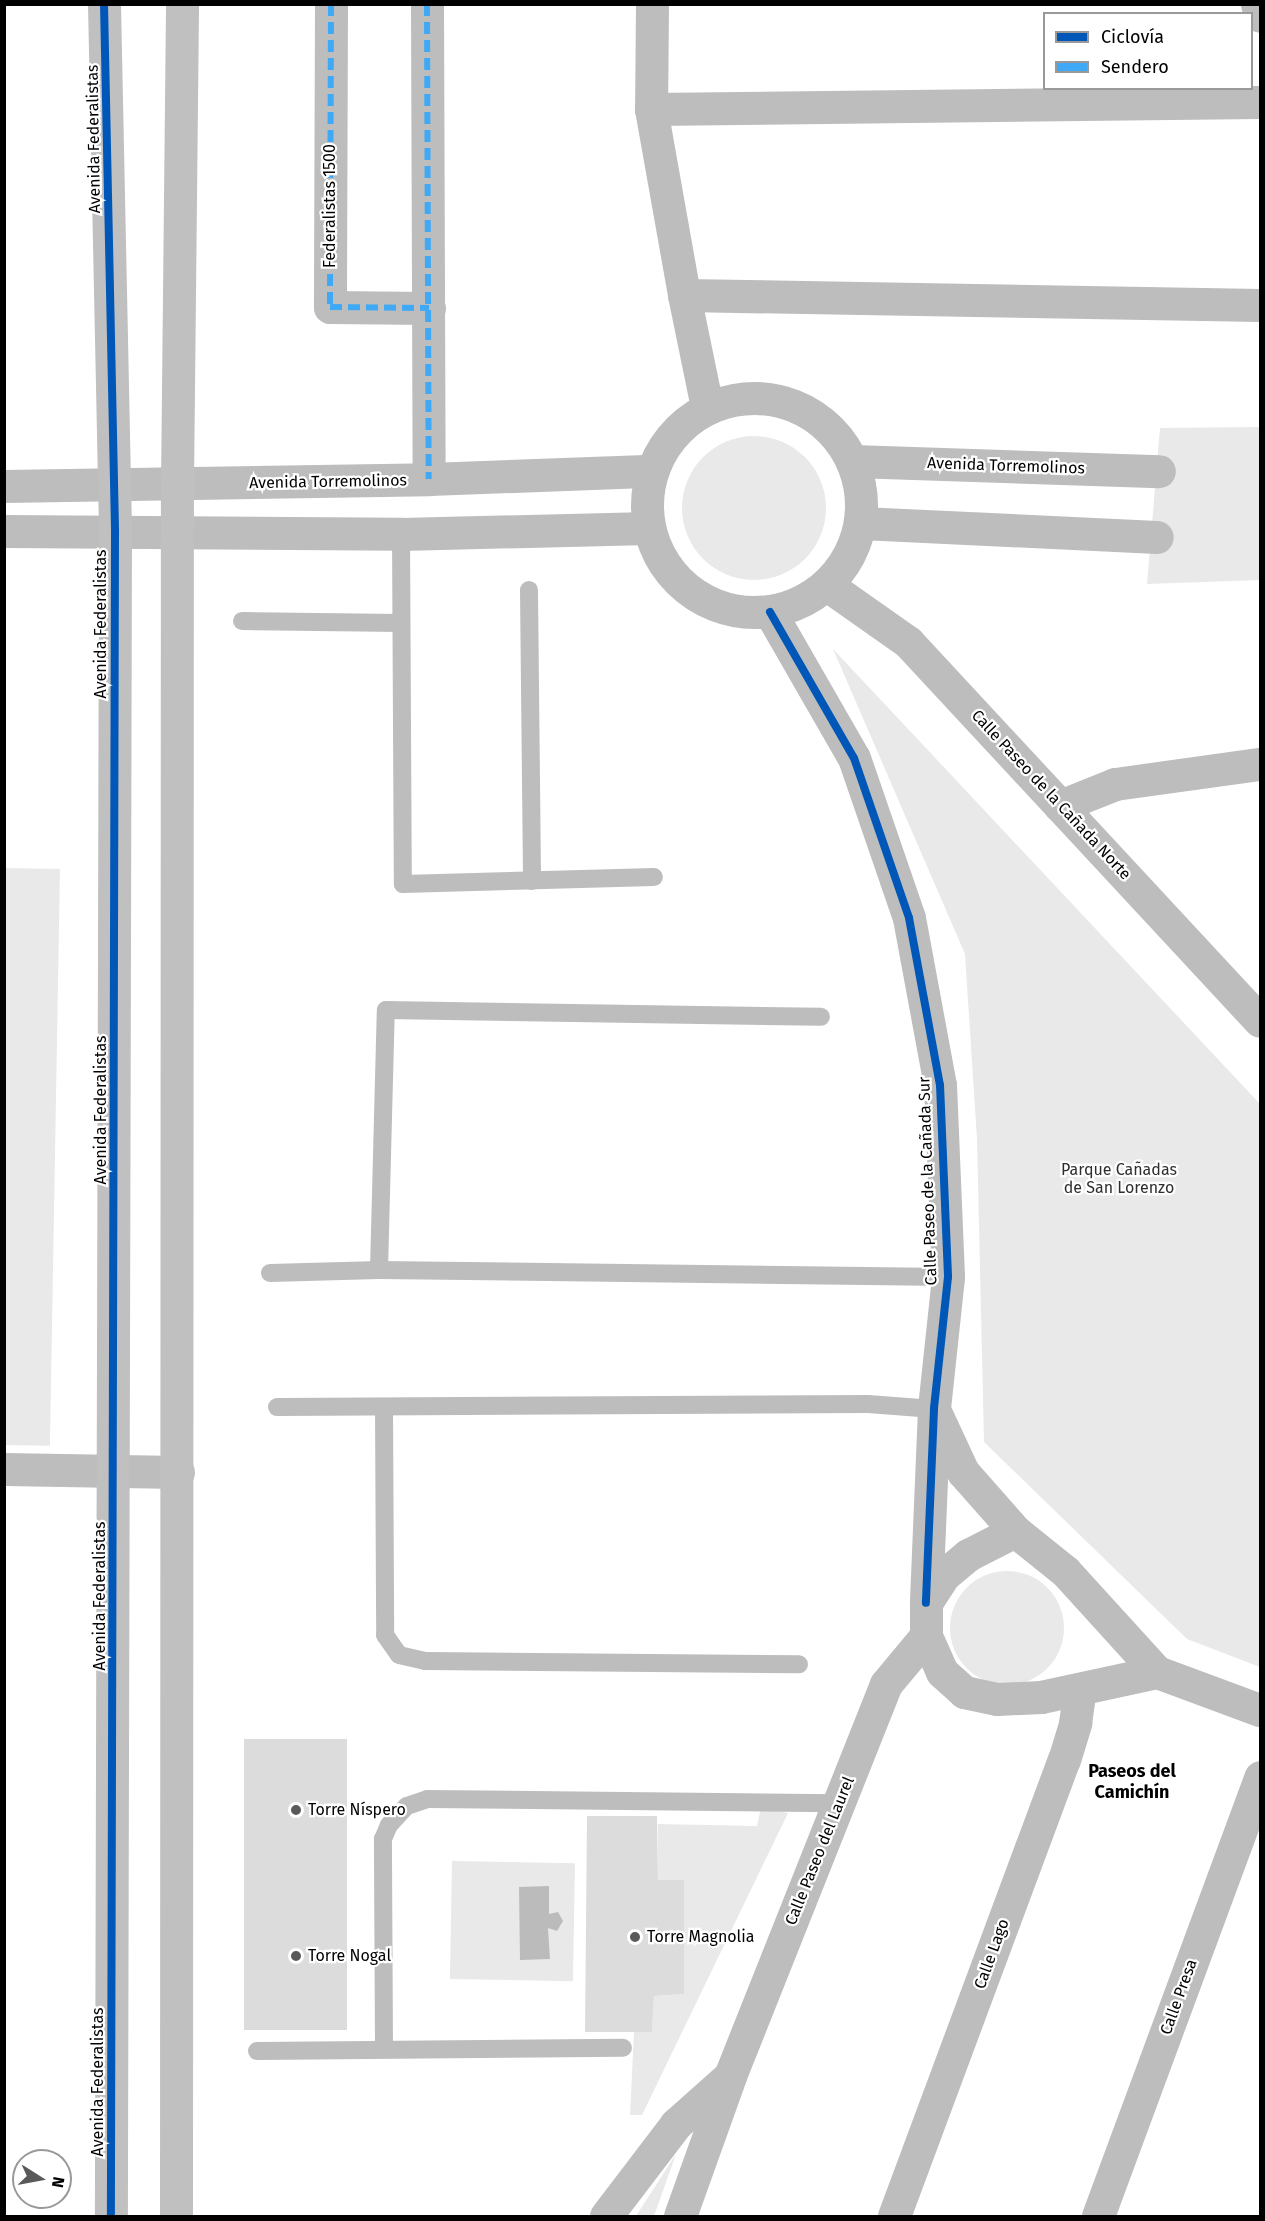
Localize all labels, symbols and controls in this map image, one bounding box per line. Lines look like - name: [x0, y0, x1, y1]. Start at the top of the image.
- legend: [1043, 12, 1253, 90]
- text: Ciclovía: [1101, 26, 1164, 48]
- text: Sendero: [1101, 56, 1169, 78]
- street label: Avenida Federalistas: [83, 64, 105, 214]
- street label: Federalistas 1500: [320, 144, 340, 268]
- street label: Avenida Torremolinos: [927, 454, 1085, 478]
- street label: Avenida Torremolinos: [249, 471, 407, 493]
- street label: Avenida Federalistas: [91, 550, 111, 698]
- street label: Calle Paseo de la Cañada Norte: [967, 706, 1135, 884]
- street label: Avenida Federalistas: [91, 1036, 111, 1184]
- street label: Calle Paseo de la Cañada Sur: [915, 1076, 941, 1286]
- park label: Parque Cañadas de San Lorenzo: [1061, 1160, 1177, 1198]
- street label: Avenida Federalistas: [90, 1522, 110, 1670]
- district label: Paseos del Camichín: [1088, 1761, 1176, 1804]
- street label: Calle Paseo del Laurel: [781, 1774, 859, 1928]
- place label: Torre Níspero: [308, 1800, 406, 1820]
- marker: Torre Níspero: [289, 1803, 303, 1817]
- street label: Calle Lago: [970, 1916, 1014, 1992]
- place label: Torre Magnolia: [647, 1927, 755, 1947]
- marker: Torre Magnolia: [628, 1930, 642, 1944]
- place label: Torre Nogal: [308, 1946, 391, 1966]
- marker: Torre Nogal: [289, 1949, 303, 1963]
- street label: Calle Presa: [1156, 1957, 1202, 2037]
- street label: Avenida Federalistas: [88, 2008, 108, 2156]
- north arrow: [12, 2149, 72, 2209]
- text: N: [48, 2175, 69, 2189]

